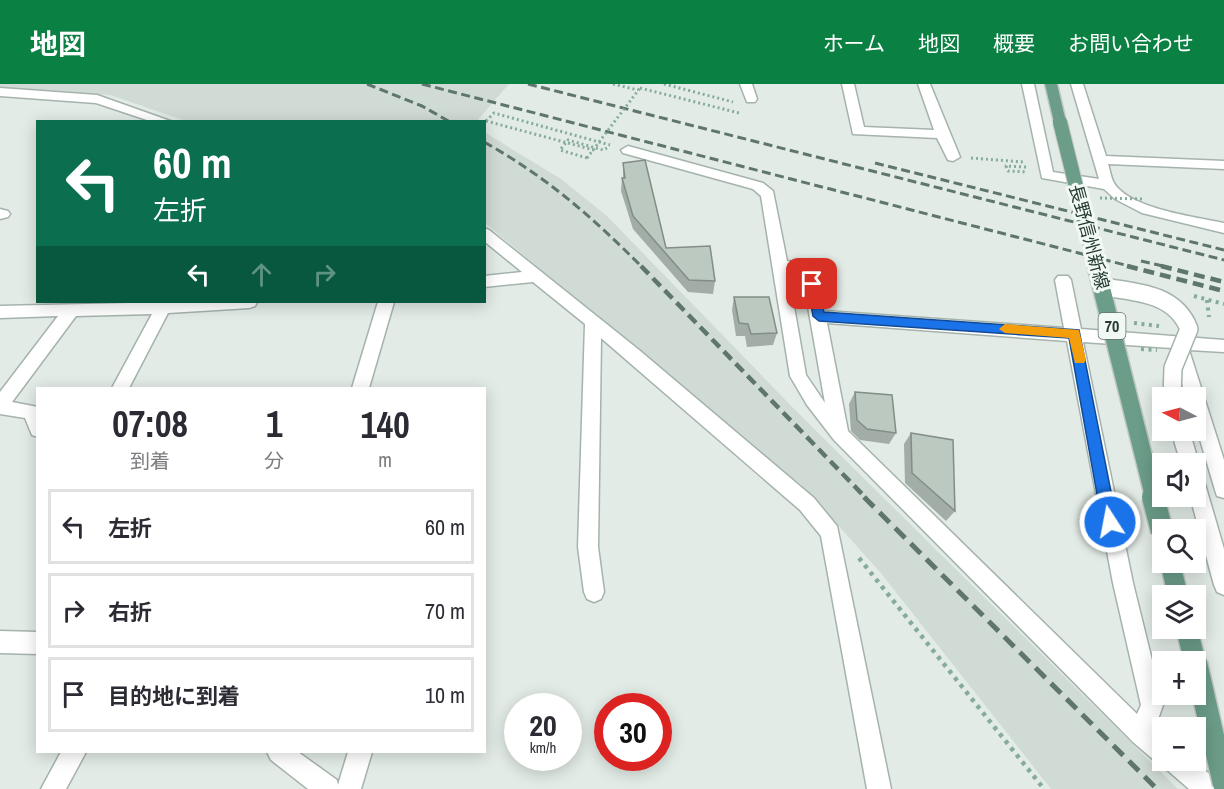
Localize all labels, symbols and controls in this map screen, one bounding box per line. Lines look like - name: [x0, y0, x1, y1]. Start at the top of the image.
- text: 地図: [30, 25, 86, 63]
- text: ホーム: [823, 29, 885, 58]
- text: 地図: [918, 29, 960, 58]
- text: 概要: [993, 29, 1035, 58]
- text: お問い合わせ: [1068, 29, 1194, 58]
- text: 60 m: [153, 135, 232, 191]
- icon: left: [54, 144, 132, 222]
- street label: 長野信州新線: [1063, 181, 1116, 292]
- text: 左折: [153, 192, 207, 228]
- icon: left: [182, 258, 215, 291]
- icon: ahead: [245, 258, 278, 291]
- icon: right: [308, 258, 341, 291]
- pin: [786, 258, 837, 309]
- icon: arrive: [795, 267, 828, 300]
- road number: 70: [1098, 313, 1126, 339]
- north arrow: [1152, 387, 1206, 441]
- map controls: [1152, 387, 1206, 771]
- text: 07:08: [112, 400, 188, 448]
- text: 1: [266, 400, 282, 448]
- text: 140: [360, 401, 410, 449]
- text: m: [378, 446, 392, 473]
- text: 到着: [130, 447, 170, 474]
- text: 分: [264, 447, 284, 474]
- button: sound: [1152, 453, 1206, 507]
- position arrow: [1078, 490, 1142, 554]
- icon: left: [57, 510, 90, 543]
- text: 60 m: [425, 512, 465, 542]
- text: 左折: [108, 513, 152, 543]
- button: search: [1152, 519, 1206, 573]
- button: layers: [1152, 585, 1206, 639]
- icon: right: [57, 594, 90, 627]
- text: 70 m: [425, 596, 465, 626]
- text: 右折: [108, 597, 152, 627]
- button: +: [1152, 651, 1206, 705]
- icon: arrive: [57, 678, 90, 711]
- text: 10 m: [425, 680, 465, 710]
- text: 目的地に到着: [108, 681, 240, 711]
- speed limit sign: 30: [594, 693, 672, 771]
- text: 20: [529, 705, 557, 745]
- button: −: [1152, 717, 1206, 771]
- text: km/h: [530, 737, 556, 758]

